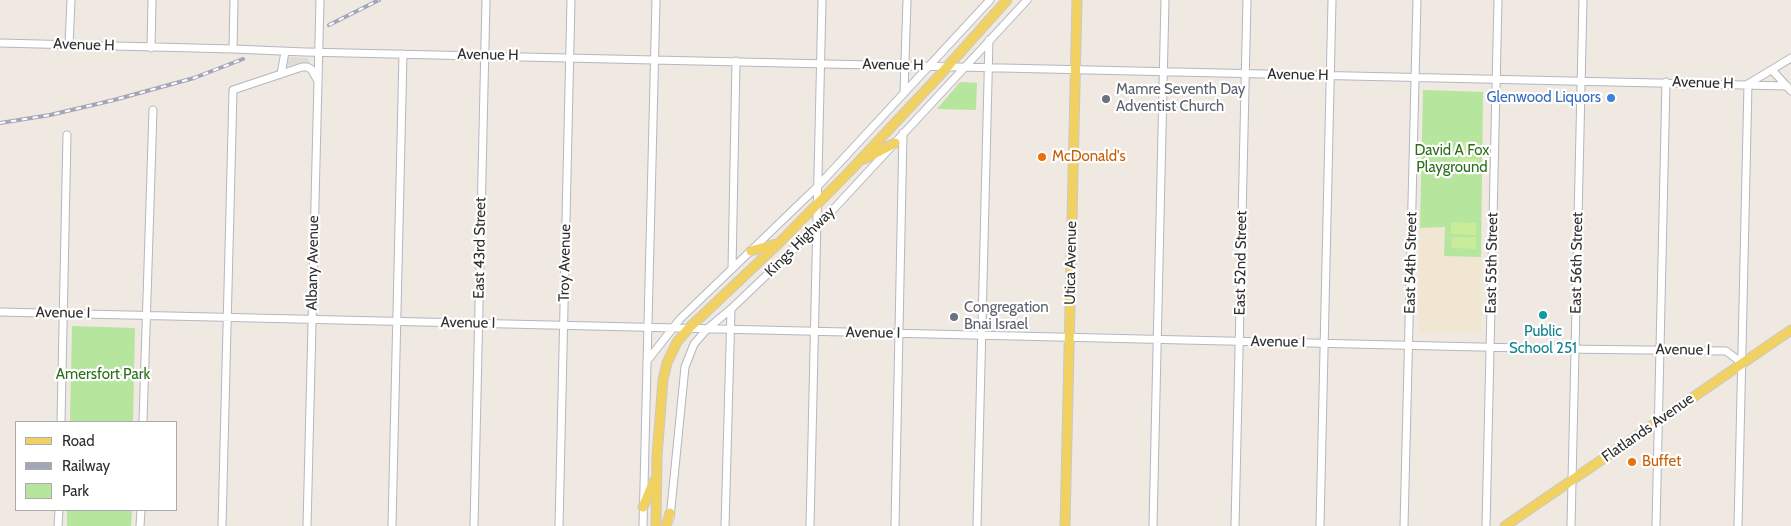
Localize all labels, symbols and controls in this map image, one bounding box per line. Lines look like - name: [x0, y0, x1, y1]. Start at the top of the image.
- street label: Avenue H: [53, 35, 115, 55]
- street label: Avenue H: [457, 45, 519, 65]
- street label: Avenue H: [862, 55, 924, 75]
- street label: Avenue H: [1267, 65, 1329, 85]
- street label: Avenue H: [1672, 73, 1734, 93]
- place label: Mamre Seventh Day Adventist Church: [1116, 81, 1245, 116]
- place label: Glenwood Liquors: [1486, 89, 1601, 107]
- marker: Glenwood Liquors: [1605, 92, 1617, 104]
- marker: Mamre Seventh Day Adventist Church: [1100, 93, 1112, 105]
- park label: David A Fox Playground: [1415, 142, 1489, 177]
- place label: McDonald's: [1052, 148, 1126, 166]
- marker: McDonald's: [1036, 151, 1048, 163]
- street label: East 43rd Street: [470, 197, 490, 299]
- street label: Kings Highway: [761, 203, 839, 281]
- street label: East 52nd Street: [1231, 210, 1251, 316]
- street label: East 54th Street: [1401, 212, 1421, 314]
- street label: East 55th Street: [1482, 212, 1502, 314]
- street label: East 56th Street: [1567, 212, 1587, 314]
- street label: Albany Avenue: [303, 215, 323, 311]
- street label: Utica Avenue: [1061, 221, 1081, 305]
- street label: Troy Avenue: [555, 224, 575, 302]
- place label: Congregation Bnai Israel: [964, 299, 1049, 334]
- street label: Avenue I: [35, 304, 91, 322]
- marker: Public School 251: [1537, 309, 1549, 321]
- marker: Congregation Bnai Israel: [948, 311, 960, 323]
- street label: Avenue I: [440, 314, 496, 332]
- place label: Public School 251: [1509, 323, 1577, 358]
- street label: Avenue I: [845, 324, 901, 342]
- street label: Avenue I: [1250, 333, 1306, 351]
- street label: Avenue I: [1655, 341, 1711, 359]
- park label: Amersfort Park: [56, 366, 150, 384]
- street label: Flatlands Avenue: [1599, 390, 1697, 466]
- legend: [15, 421, 178, 511]
- text: Road: [62, 432, 95, 450]
- place label: Buffet: [1642, 453, 1681, 471]
- marker: Buffet: [1626, 456, 1638, 468]
- text: Railway: [62, 457, 110, 475]
- text: Park: [62, 482, 89, 500]

